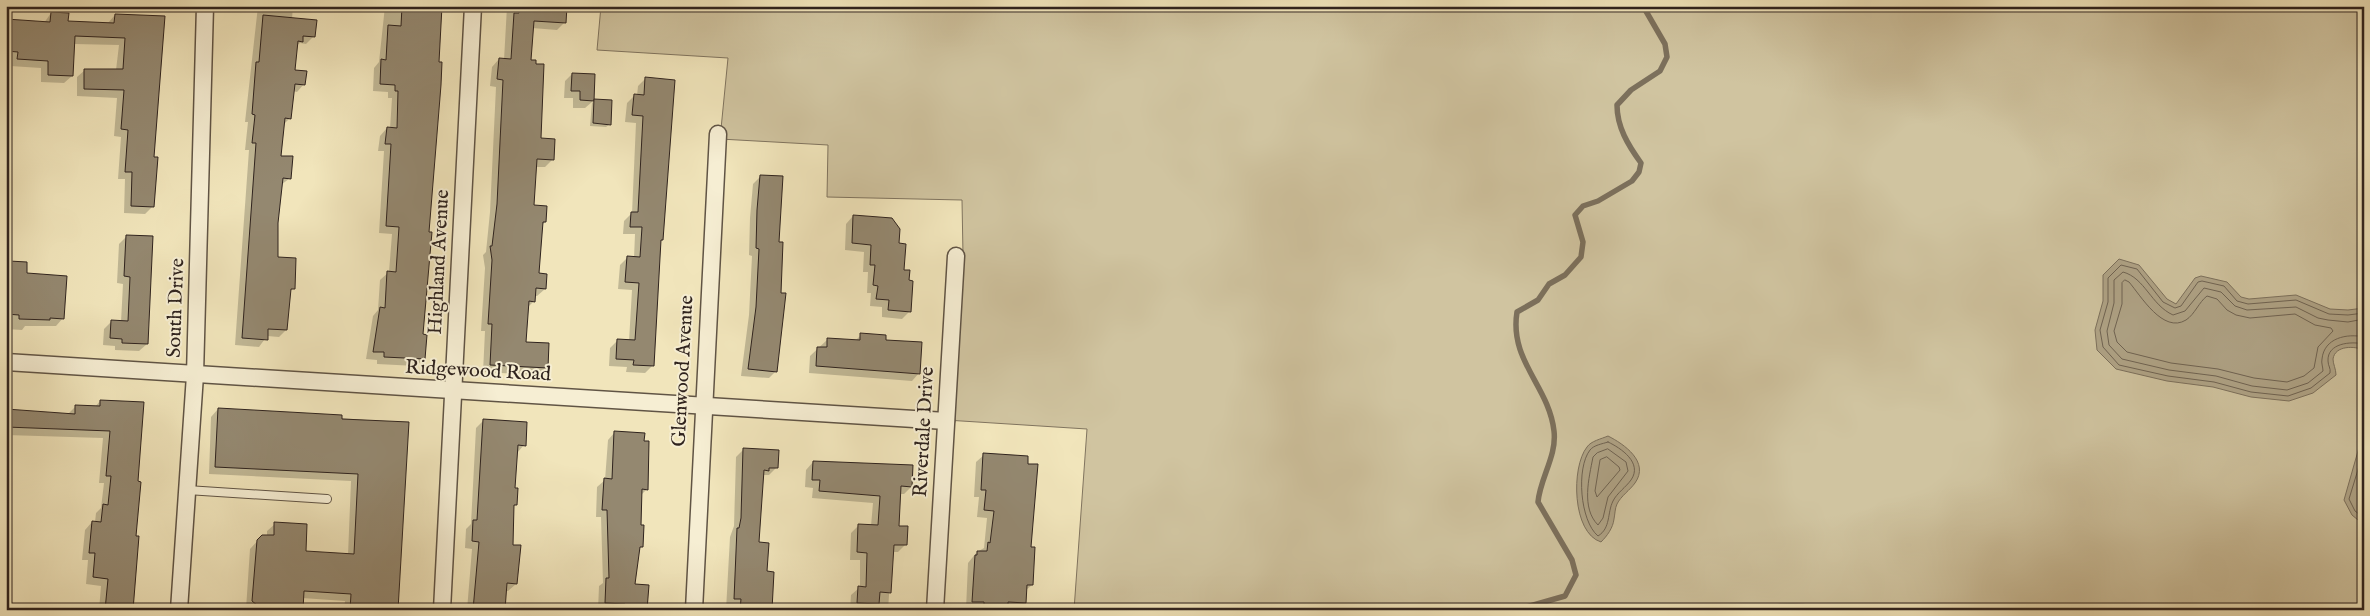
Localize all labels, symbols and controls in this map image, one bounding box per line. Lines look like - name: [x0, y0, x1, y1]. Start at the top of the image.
- street label: Highland Avenue: [423, 189, 455, 335]
- street label: South Drive: [162, 258, 190, 358]
- street label: Glenwood Avenue: [667, 295, 699, 447]
- street label: Ridgewood Road: [405, 355, 552, 387]
- street label: Riverdale Drive: [908, 366, 940, 498]

